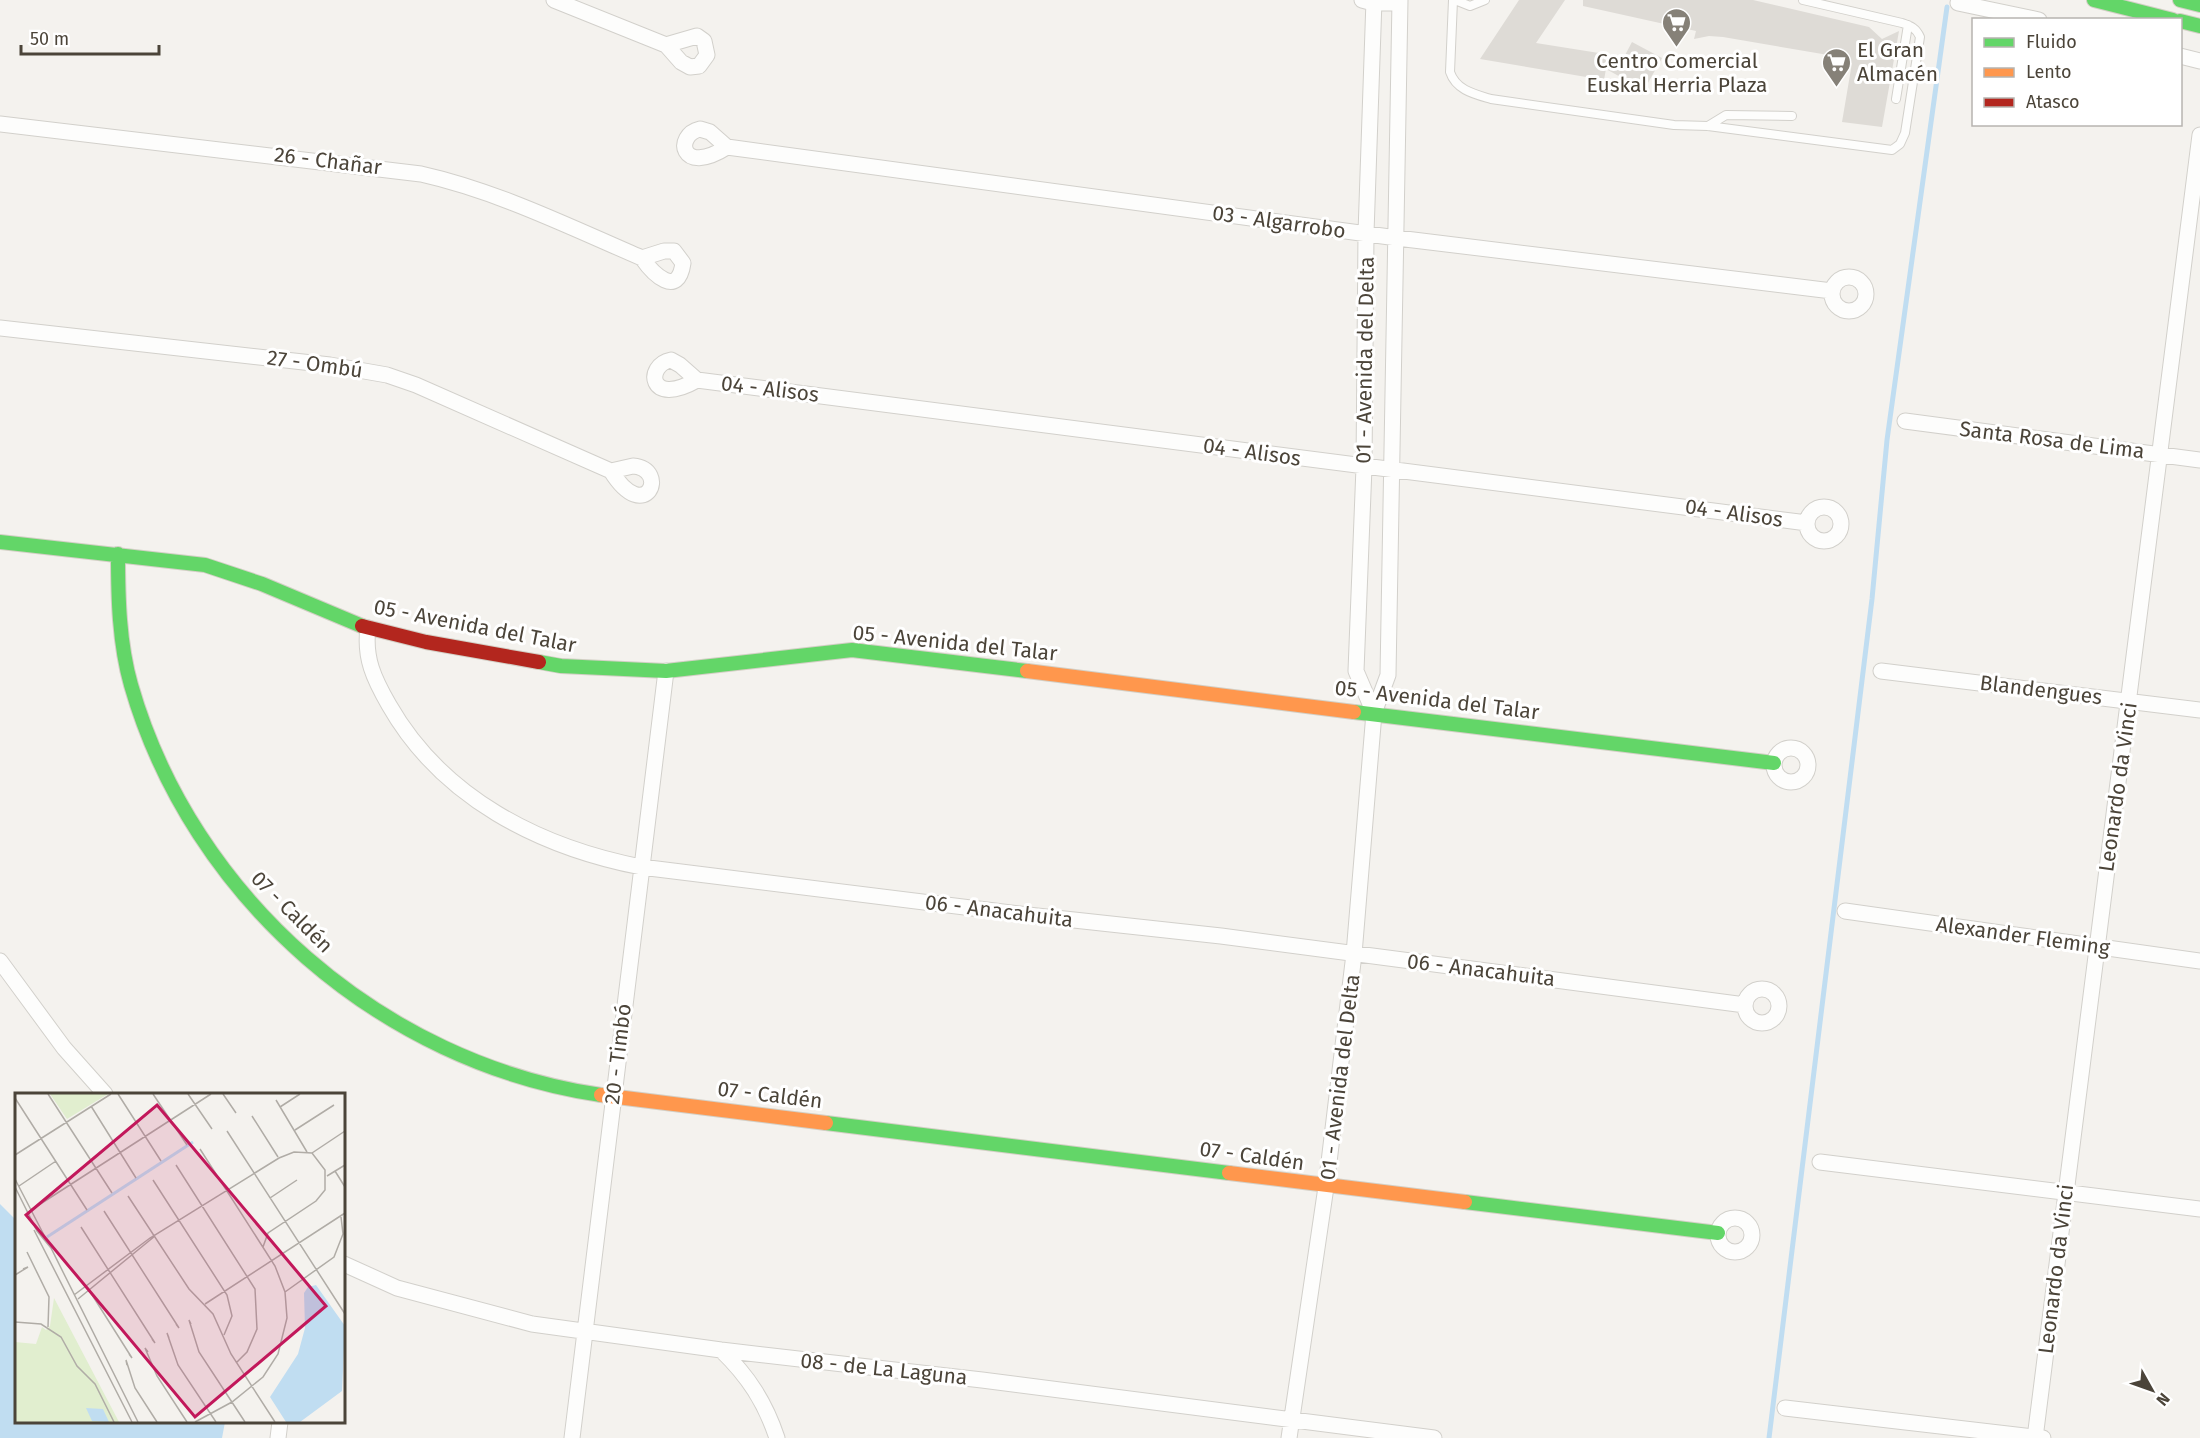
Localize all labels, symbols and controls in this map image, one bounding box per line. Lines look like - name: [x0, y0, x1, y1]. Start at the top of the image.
- supermarket icon: Centro Comercial Euskal Herria Plaza: [1661, 6, 1693, 48]
- scale bar: [21, 18, 159, 56]
- legend: [1972, 18, 2182, 126]
- text: 50 m: [30, 28, 69, 50]
- text: Fluido: [2026, 31, 2077, 53]
- place label: El Gran Almacén: [1857, 37, 1938, 87]
- supermarket icon: El Gran Almacén: [1820, 46, 1852, 88]
- place label: Centro Comercial Euskal Herria Plaza: [1587, 48, 1767, 98]
- text: Lento: [2026, 61, 2072, 83]
- text: Atasco: [2026, 91, 2079, 113]
- street label: 26 - Chañar: [273, 141, 383, 181]
- street label: 03 - Algarrobo: [1211, 200, 1347, 244]
- street label: 01 - Avenida del Delta: [1350, 256, 1380, 464]
- street label: 27 - Ombú: [265, 344, 365, 384]
- street label: 04 - Alisos: [720, 370, 821, 408]
- street label: Santa Rosa de Lima: [1958, 416, 2146, 464]
- street label: 04 - Alisos: [1201, 432, 1303, 472]
- street label: 04 - Alisos: [1683, 493, 1785, 533]
- street label: 05 - Avenida del Talar: [372, 594, 578, 658]
- street label: 05 - Avenida del Talar: [851, 619, 1059, 667]
- street label: Blandengues: [1978, 670, 2104, 710]
- street label: 05 - Avenida del Talar: [1333, 675, 1541, 725]
- street label: Leonardo da Vinci: [2093, 701, 2143, 873]
- street label: 07 - Caldén: [246, 866, 338, 958]
- street label: 06 - Anacahuita: [924, 889, 1074, 933]
- street label: Alexander Fleming: [1934, 911, 2112, 961]
- street label: 06 - Anacahuita: [1406, 948, 1556, 992]
- street label: 01 - Avenida del Delta: [1314, 973, 1366, 1181]
- street label: 20 - Timbó: [599, 1002, 637, 1106]
- street label: 07 - Caldén: [716, 1076, 824, 1114]
- inset map: [15, 1093, 345, 1423]
- street label: 07 - Caldén: [1198, 1136, 1306, 1176]
- street label: Leonardo da Vinci: [2033, 1183, 2079, 1355]
- street label: 08 - de La Laguna: [799, 1347, 969, 1391]
- north arrow: [2122, 1360, 2182, 1420]
- text: N: [2152, 1389, 2174, 1409]

